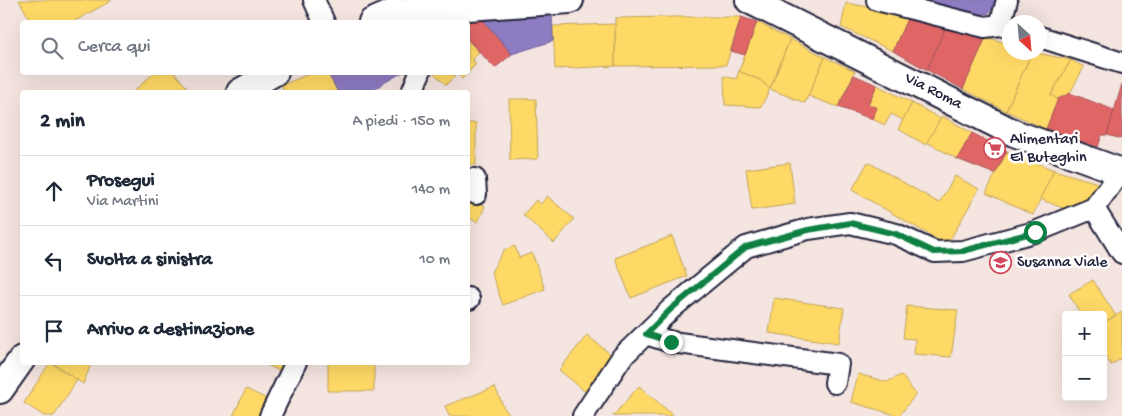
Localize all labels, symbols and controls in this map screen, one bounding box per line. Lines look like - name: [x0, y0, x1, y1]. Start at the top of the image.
- north arrow: [1002, 15, 1047, 60]
- search box: [20, 20, 470, 75]
- icon: search: [38, 34, 66, 62]
- text: Cerca qui: [78, 36, 151, 59]
- street label: Via Roma: [900, 69, 966, 115]
- text: 2 min: [40, 110, 85, 135]
- text: A piedi · 150 m: [353, 113, 450, 132]
- place label: Alimentari El Buteghin: [1010, 131, 1087, 168]
- supermarket icon: Alimentari El Buteghin: [982, 137, 1006, 161]
- text: Prosegui: [87, 170, 155, 193]
- icon: ahead: [40, 177, 68, 205]
- text: 140 m: [412, 181, 450, 200]
- text: Via Martini: [87, 193, 159, 212]
- route start: [1024, 221, 1047, 244]
- icon: left: [40, 247, 68, 275]
- text: Svolta a sinistra: [87, 249, 212, 272]
- text: 10 m: [419, 251, 450, 270]
- school or university icon: Susanna Viale: [989, 251, 1013, 275]
- place label: Susanna Viale: [1017, 254, 1108, 273]
- map controls: [1062, 311, 1107, 401]
- button: +: [1062, 311, 1107, 356]
- icon: arrive: [40, 317, 68, 345]
- text: Arrivo a destinazione: [87, 319, 254, 342]
- route end: [660, 331, 683, 354]
- button: −: [1062, 356, 1107, 401]

